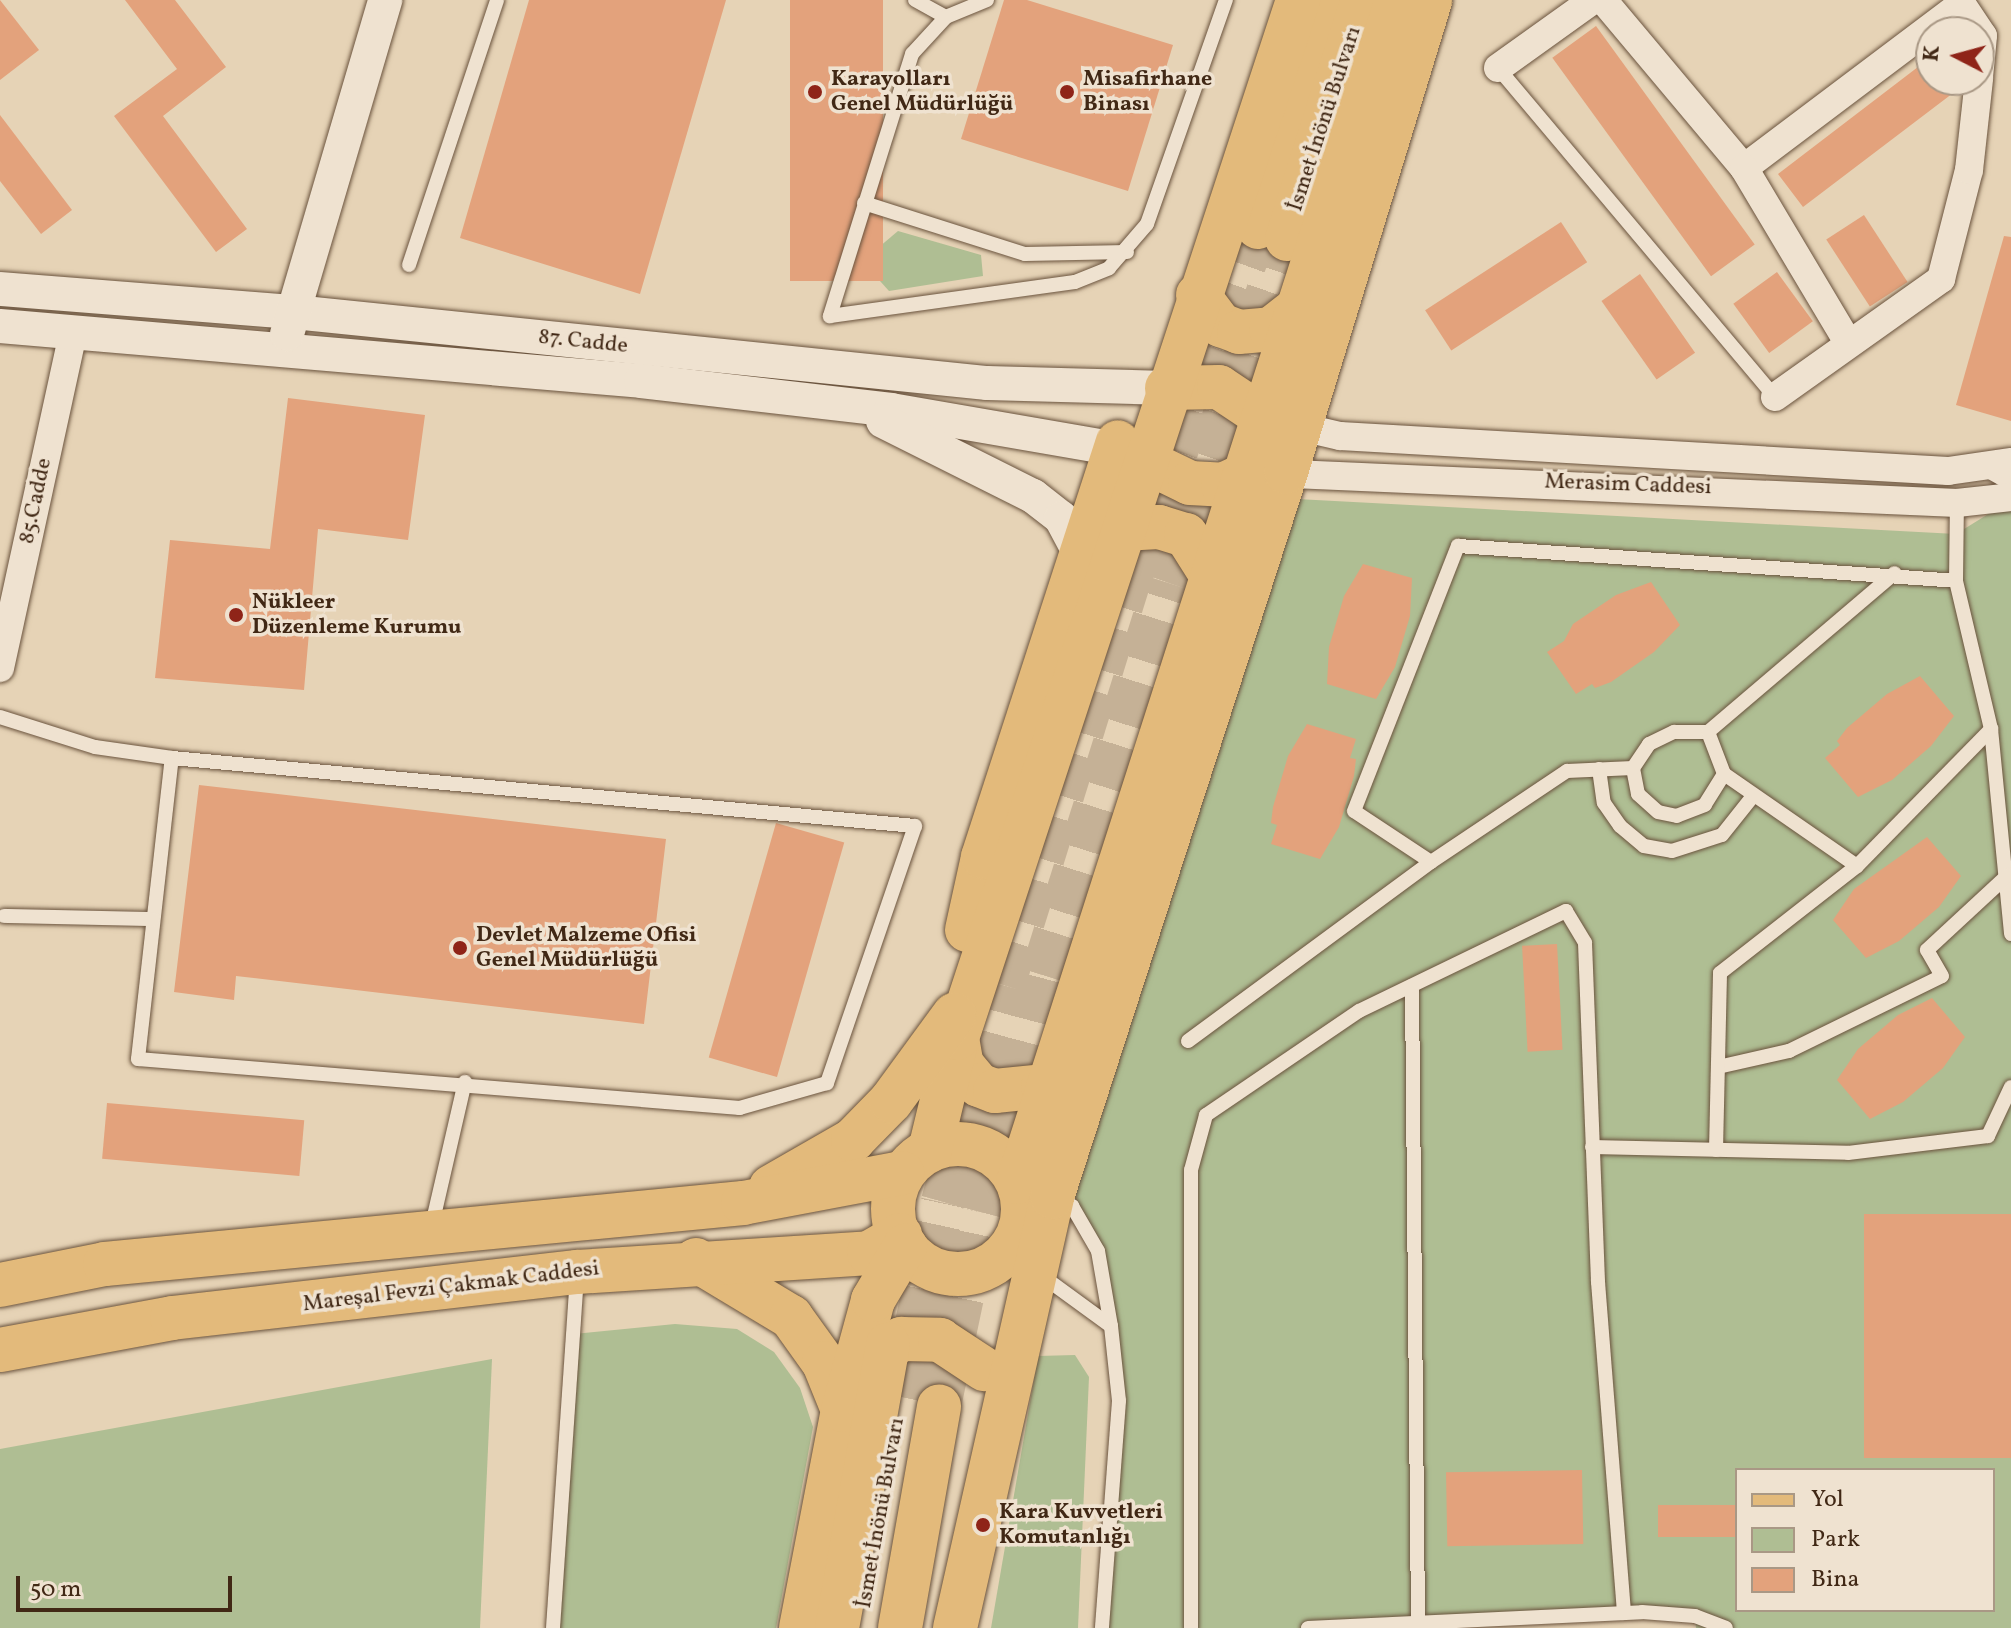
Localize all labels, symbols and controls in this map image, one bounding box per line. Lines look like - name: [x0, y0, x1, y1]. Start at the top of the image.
- north arrow: [1915, 16, 1995, 96]
- street label: İsmet İnönü Bulvarı: [1283, 23, 1367, 215]
- text: K: [1916, 44, 1949, 63]
- place label: Karayolları Genel Müdürlüğü: [831, 66, 1013, 118]
- place label: Misafirhane Binası: [1083, 66, 1212, 118]
- marker: Karayolları Genel Müdürlüğü: [806, 83, 824, 101]
- marker: Misafirhane Binası: [1058, 83, 1076, 101]
- street label: 87. Cadde: [537, 324, 629, 360]
- street label: 85.Cadde: [14, 456, 58, 546]
- street label: Merasim Caddesi: [1544, 469, 1712, 501]
- place label: Nükleer Düzenleme Kurumu: [252, 589, 461, 640]
- marker: Nükleer Düzenleme Kurumu: [227, 606, 245, 624]
- place label: Devlet Malzeme Ofisi Genel Müdürlüğü: [476, 922, 697, 974]
- marker: Devlet Malzeme Ofisi Genel Müdürlüğü: [451, 939, 469, 957]
- street label: Mareşal Fevzi Çakmak Caddesi: [301, 1256, 601, 1318]
- street label: İsmet İnönü Bulvarı: [851, 1416, 911, 1610]
- legend: [1735, 1468, 1995, 1612]
- text: Yol: [1811, 1483, 1844, 1517]
- place label: Kara Kuvvetleri Komutanlığı: [999, 1499, 1163, 1550]
- marker: Kara Kuvvetleri Komutanlığı: [974, 1516, 992, 1534]
- text: Park: [1811, 1523, 1860, 1557]
- scale bar: [20, 1560, 236, 1610]
- text: Bina: [1811, 1563, 1859, 1597]
- text: 50 m: [30, 1573, 82, 1607]

